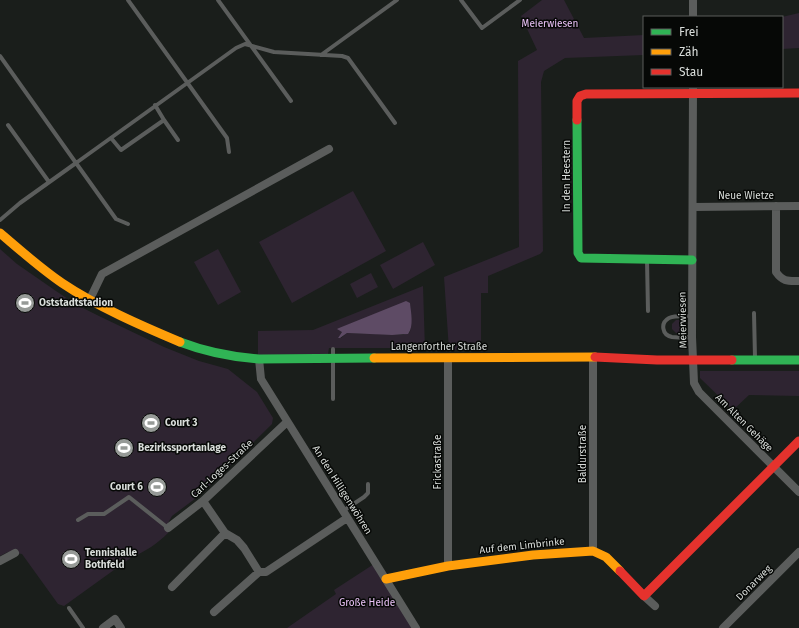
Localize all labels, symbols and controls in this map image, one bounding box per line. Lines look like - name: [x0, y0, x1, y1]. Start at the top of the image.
- legend: [643, 16, 783, 88]
- park label: Meierwiesen: [522, 18, 578, 30]
- text: Frei: [679, 25, 699, 39]
- text: Zäh: [679, 45, 699, 59]
- text: Stau: [679, 65, 703, 79]
- street label: In den Heestern: [561, 140, 573, 212]
- street label: Neue Wietze: [718, 190, 774, 202]
- sports icon: Oststadtstadion: [14, 292, 36, 314]
- street label: Meierwiesen: [677, 292, 689, 348]
- place label: Oststadtstadion: [39, 297, 113, 309]
- street label: Langenforther Straße: [391, 341, 487, 353]
- street label: Am Alten Gehäge: [713, 392, 775, 454]
- sports icon: Court 3: [140, 412, 162, 434]
- place label: Court 3: [165, 417, 198, 429]
- street label: Baldurstraße: [577, 425, 589, 483]
- street label: Frickastraße: [432, 435, 444, 489]
- sports icon: Bezirkssportanlage: [113, 437, 135, 459]
- street label: Carl-Loges-Straße: [189, 437, 255, 501]
- place label: Bezirkssportanlage: [138, 442, 226, 454]
- street label: An den Hilligenwöhren: [310, 443, 374, 537]
- sports icon: Court 6: [146, 476, 168, 498]
- place label: Court 6: [110, 481, 143, 493]
- street label: Auf dem Limbrinke: [479, 536, 565, 556]
- place label: Tennishalle Bothfeld: [85, 547, 138, 571]
- sports icon: Tennishalle Bothfeld: [60, 548, 82, 570]
- street label: Donarweg: [734, 562, 775, 603]
- park label: Große Heide: [339, 597, 395, 609]

